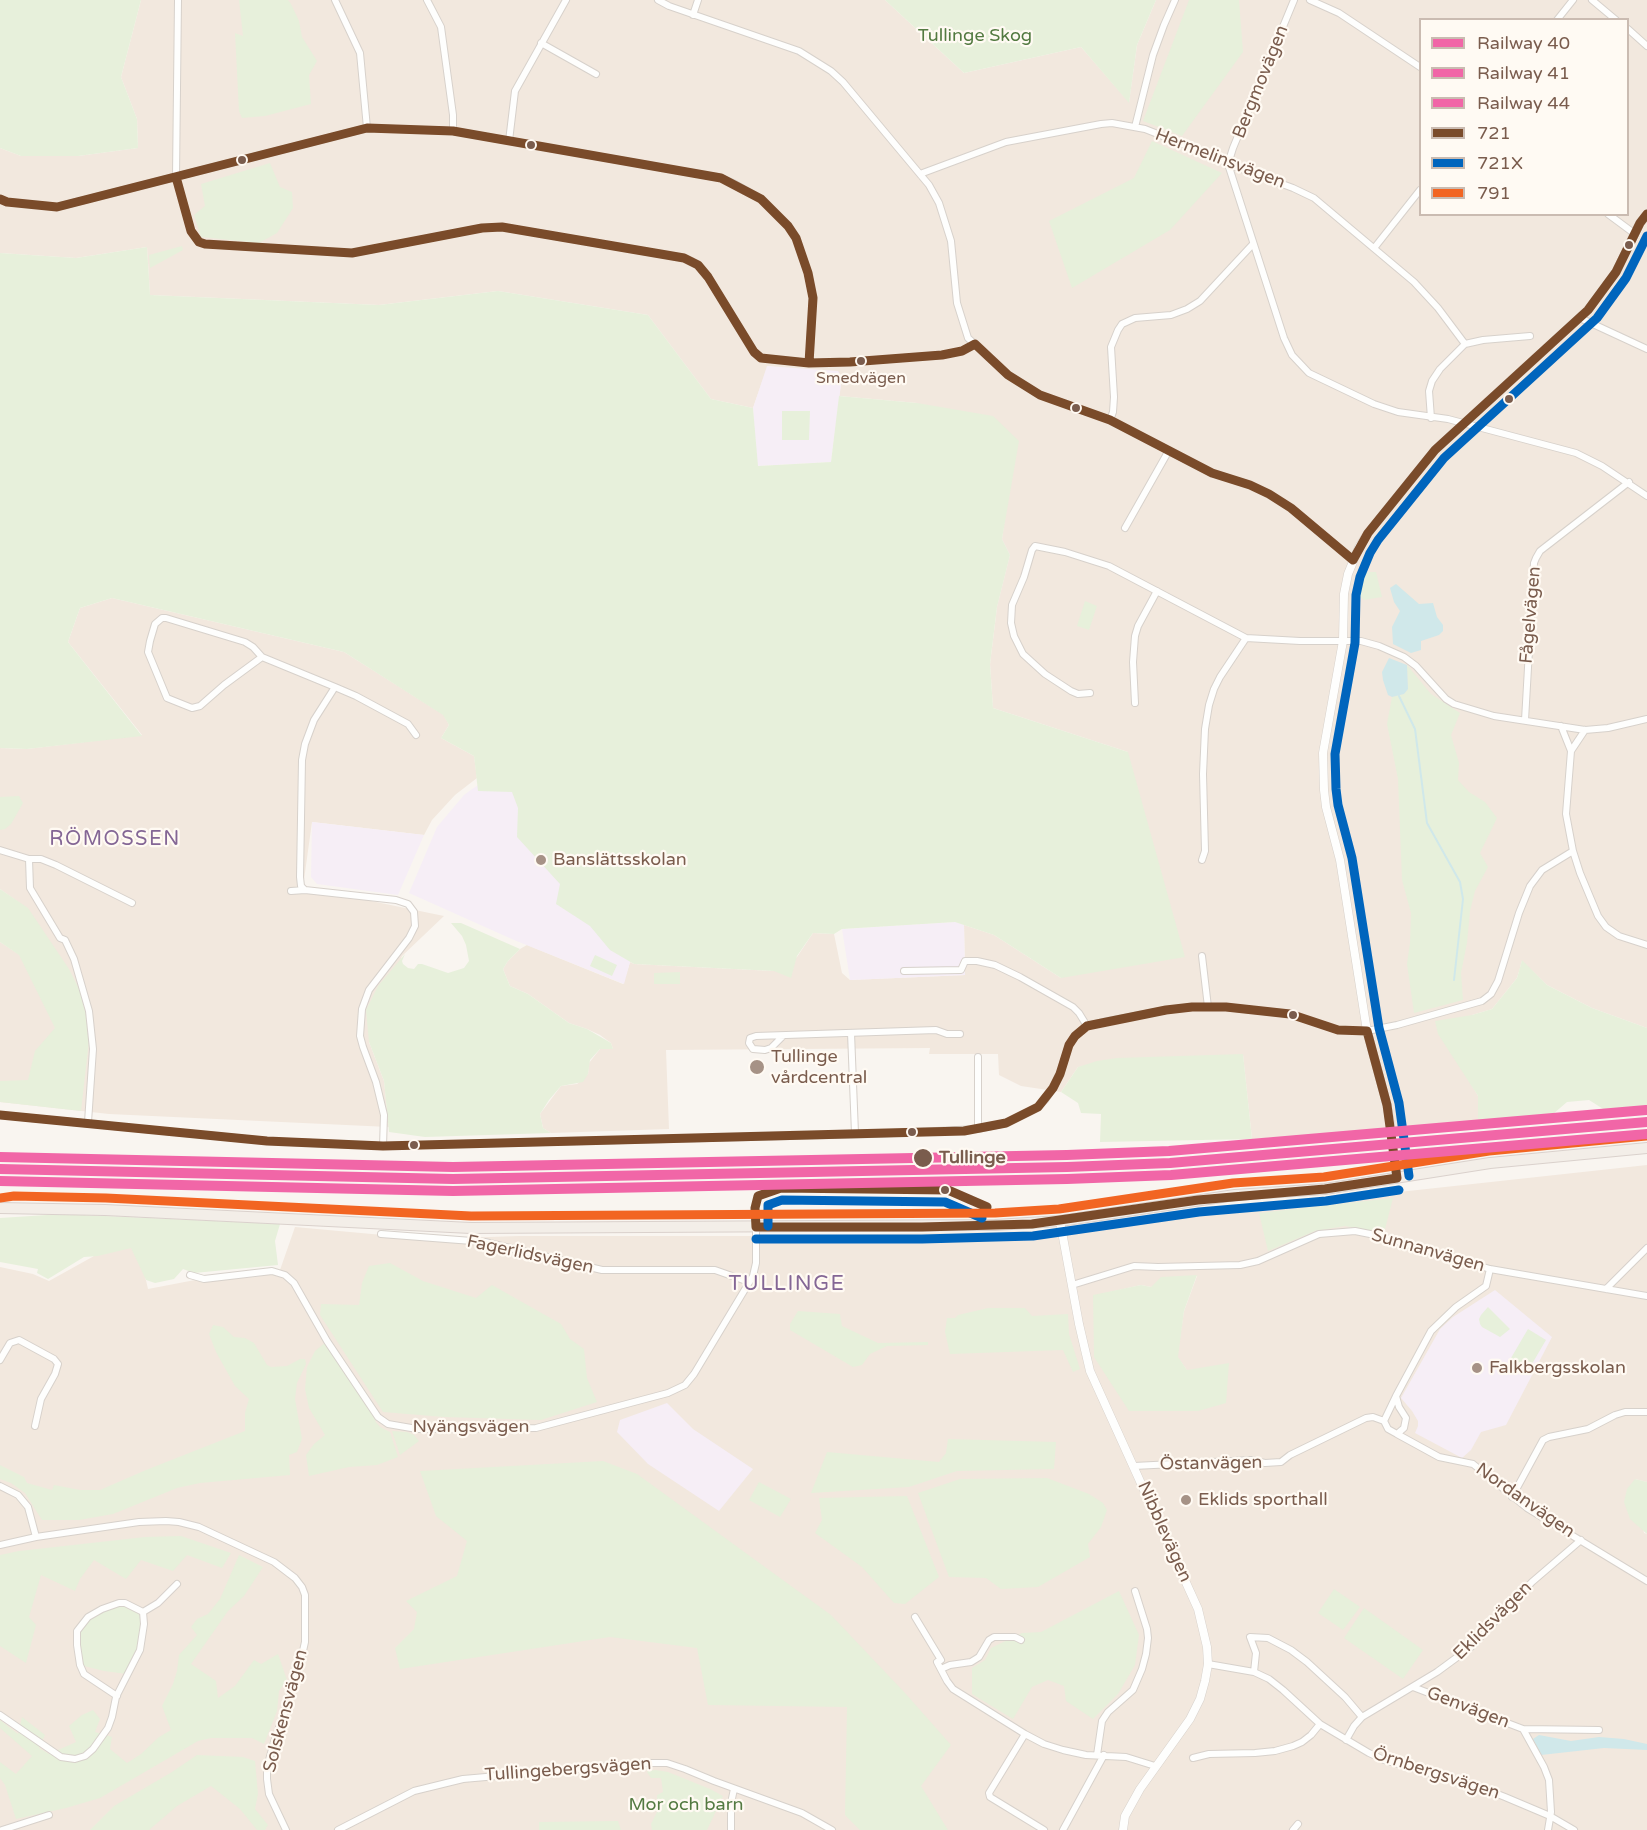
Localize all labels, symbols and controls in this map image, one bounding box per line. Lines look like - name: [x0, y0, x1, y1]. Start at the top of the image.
- legend: [1419, 18, 1629, 216]
- street label: Bergmovägen: [1229, 22, 1293, 142]
- park label: Tullinge Skog: [918, 25, 1032, 47]
- text: Railway 40: [1477, 32, 1570, 54]
- text: Railway 41: [1477, 62, 1570, 84]
- text: Railway 44: [1477, 92, 1570, 114]
- text: 721: [1477, 122, 1511, 144]
- street label: Hermelinsvägen: [1152, 124, 1288, 194]
- unlabelled marker: [525, 139, 537, 151]
- text: 721X: [1477, 152, 1523, 174]
- unlabelled marker: [236, 154, 248, 166]
- text: 791: [1477, 182, 1511, 204]
- unlabelled marker: [1623, 239, 1635, 251]
- marker: Smedvägen: [855, 355, 867, 367]
- place label: Smedvägen: [816, 369, 906, 389]
- unlabelled marker: [1503, 393, 1515, 405]
- unlabelled marker: [1070, 402, 1082, 414]
- street label: Fågelvägen: [1516, 565, 1546, 665]
- district label: RÖMOSSEN: [49, 828, 181, 852]
- place label: Banslättsskolan: [553, 849, 687, 871]
- marker: Banslättsskolan: [534, 853, 548, 867]
- unlabelled marker: [1287, 1009, 1299, 1021]
- place label: Tullinge vårdcentral: [771, 1046, 867, 1088]
- marker: Tullinge vårdcentral: [748, 1058, 766, 1076]
- unlabelled marker: [906, 1126, 918, 1138]
- unlabelled marker: [408, 1139, 420, 1151]
- marker: Tullinge: [912, 1147, 934, 1169]
- place label: Tullinge: [939, 1147, 1006, 1169]
- unlabelled marker: [939, 1184, 951, 1196]
- street label: Sunnanvägen: [1369, 1225, 1487, 1277]
- street label: Fagerlidsvägen: [465, 1231, 595, 1279]
- district label: TULLINGE: [728, 1271, 846, 1297]
- place label: Falkbergsskolan: [1489, 1357, 1626, 1379]
- marker: Falkbergsskolan: [1470, 1361, 1484, 1375]
- street label: Nyängsvägen: [413, 1416, 529, 1438]
- street label: Östanvägen: [1159, 1452, 1263, 1476]
- street label: Nordanvägen: [1471, 1459, 1579, 1543]
- street label: Nibblevägen: [1132, 1478, 1196, 1586]
- place label: Eklids sporthall: [1198, 1489, 1328, 1511]
- marker: Eklids sporthall: [1179, 1493, 1193, 1507]
- street label: Eklidsvägen: [1449, 1577, 1537, 1665]
- street label: Solskensvägen: [259, 1647, 313, 1775]
- street label: Genvägen: [1424, 1682, 1512, 1734]
- street label: Örnbergsvägen: [1370, 1743, 1502, 1805]
- street label: Tullingebergsvägen: [484, 1753, 652, 1787]
- park label: Mor och barn: [628, 1794, 744, 1816]

